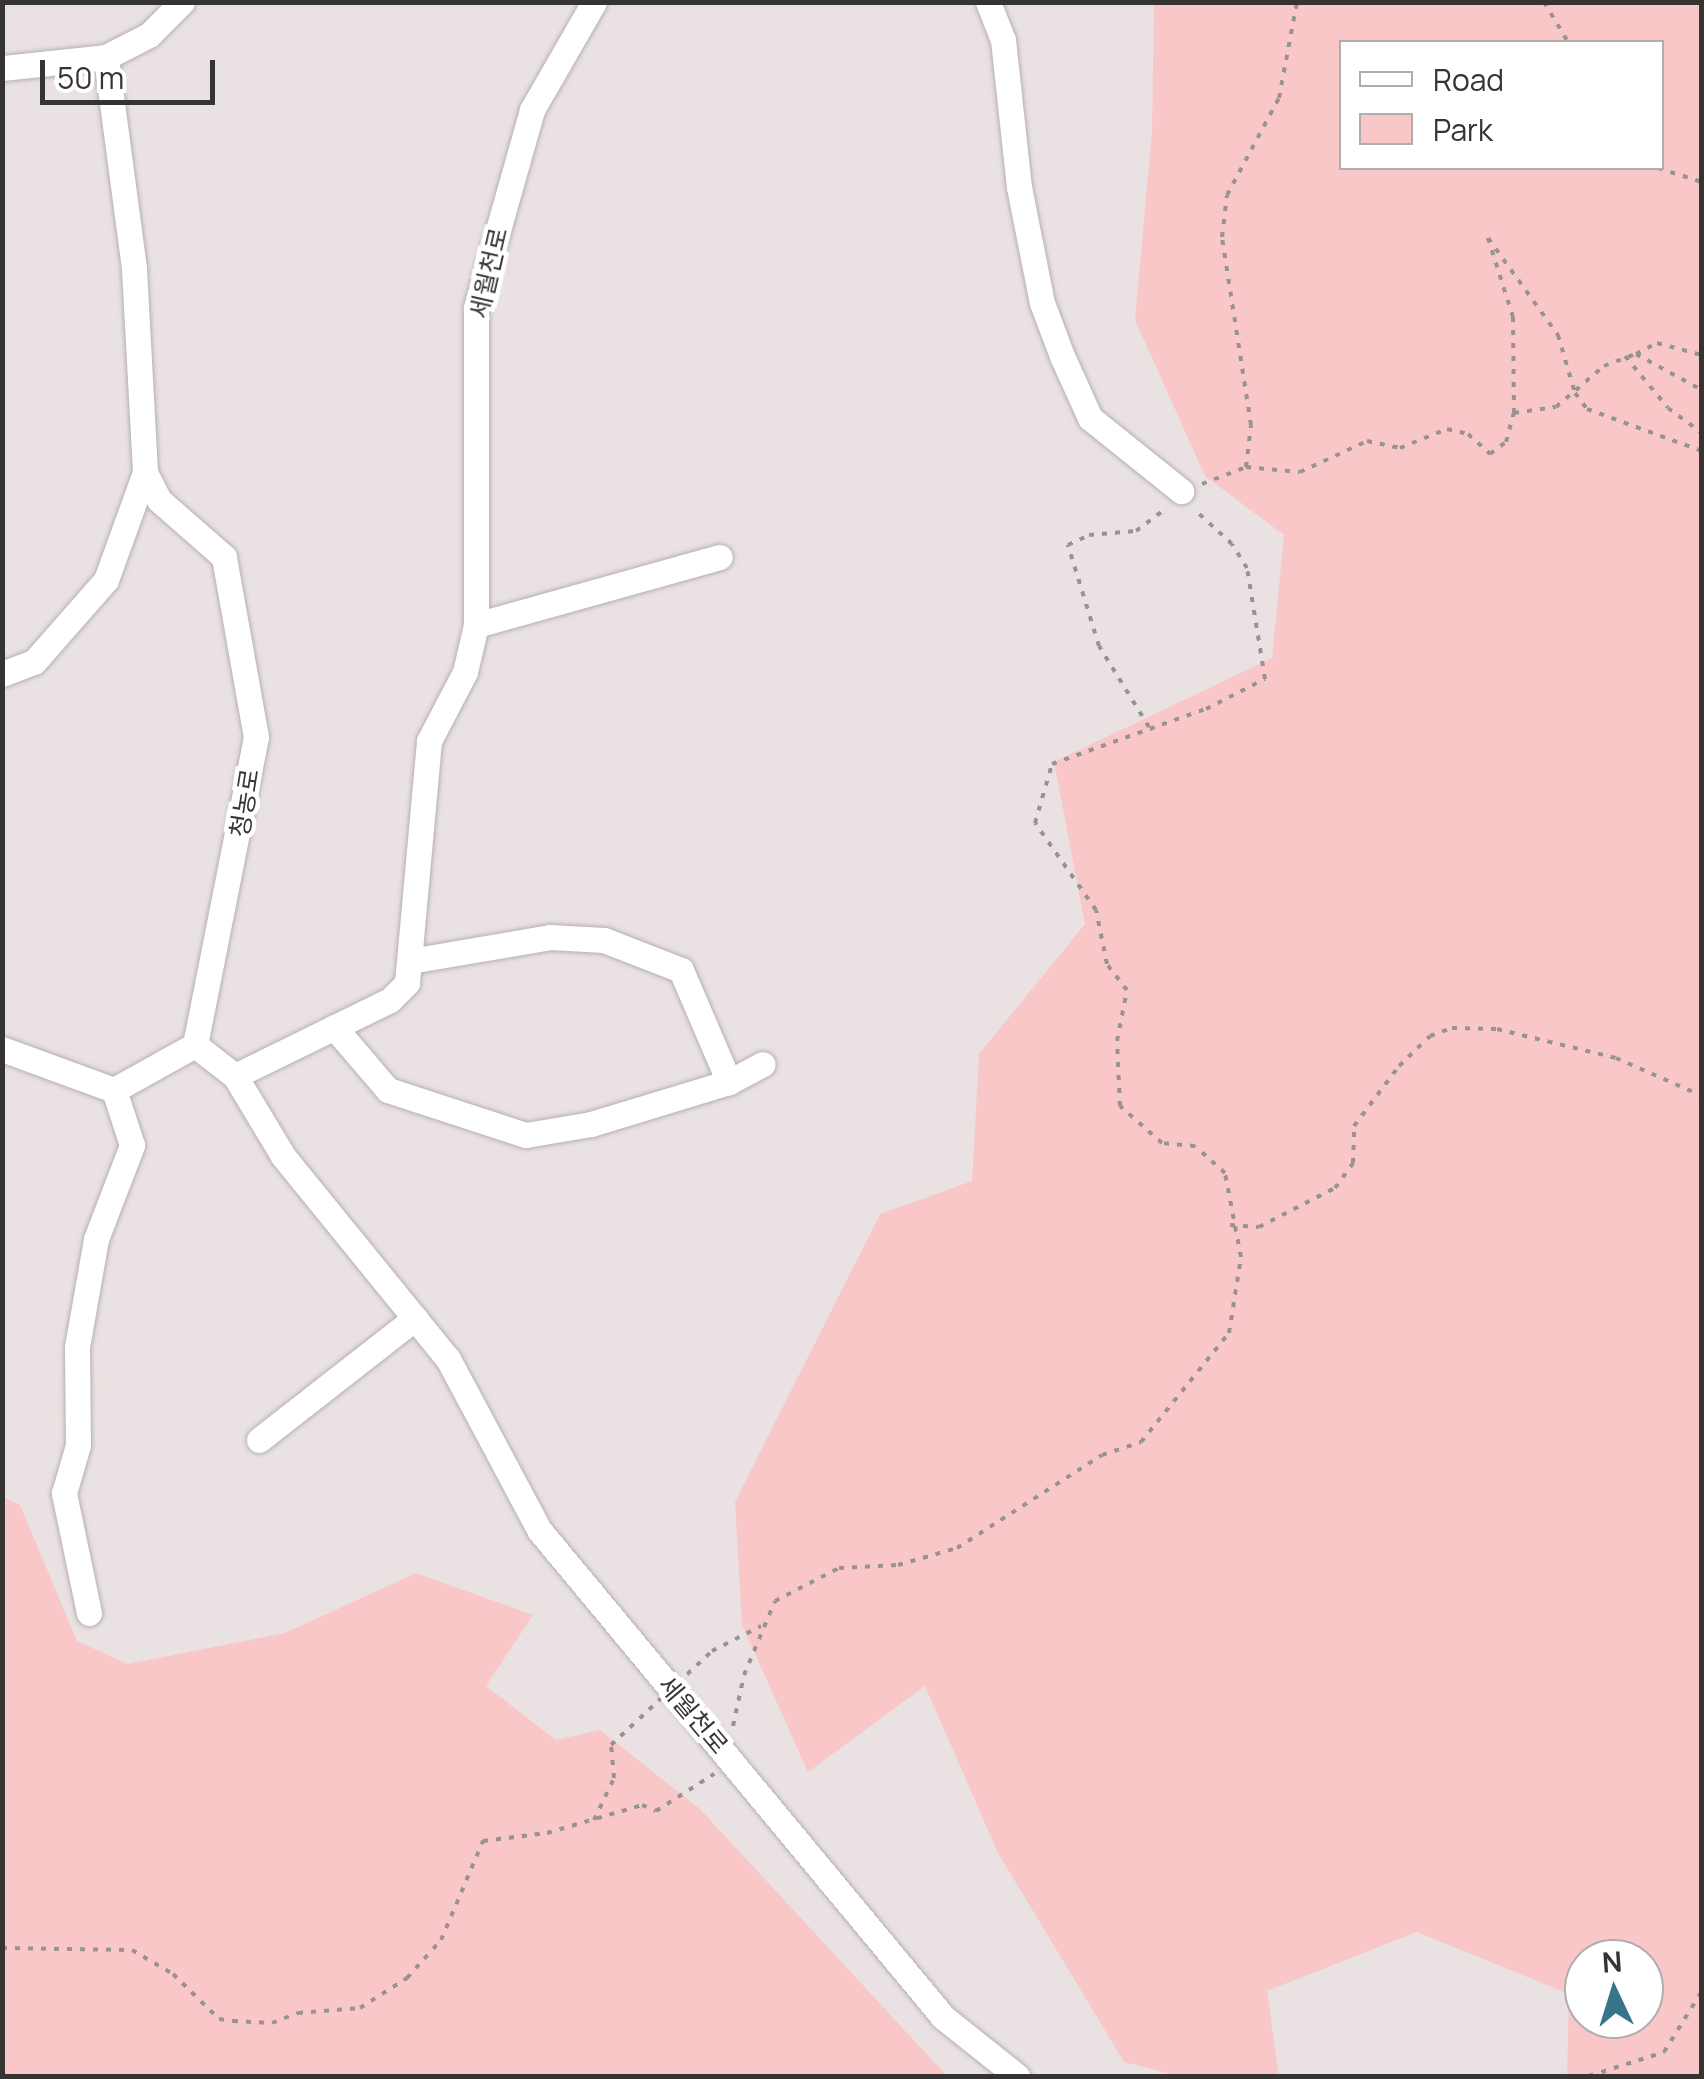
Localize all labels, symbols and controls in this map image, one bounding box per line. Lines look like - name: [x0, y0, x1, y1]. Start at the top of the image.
- scale bar: [45, 40, 220, 102]
- legend: [1339, 40, 1664, 170]
- text: 50 m: [57, 57, 124, 98]
- text: Road: [1433, 59, 1504, 100]
- text: Park: [1433, 109, 1493, 150]
- street label: 세월천로: [464, 225, 514, 321]
- street label: 청농로: [225, 767, 265, 839]
- street label: 세월천로: [652, 1670, 734, 1760]
- north arrow: [1564, 1939, 1664, 2039]
- text: N: [1601, 1941, 1623, 1981]

